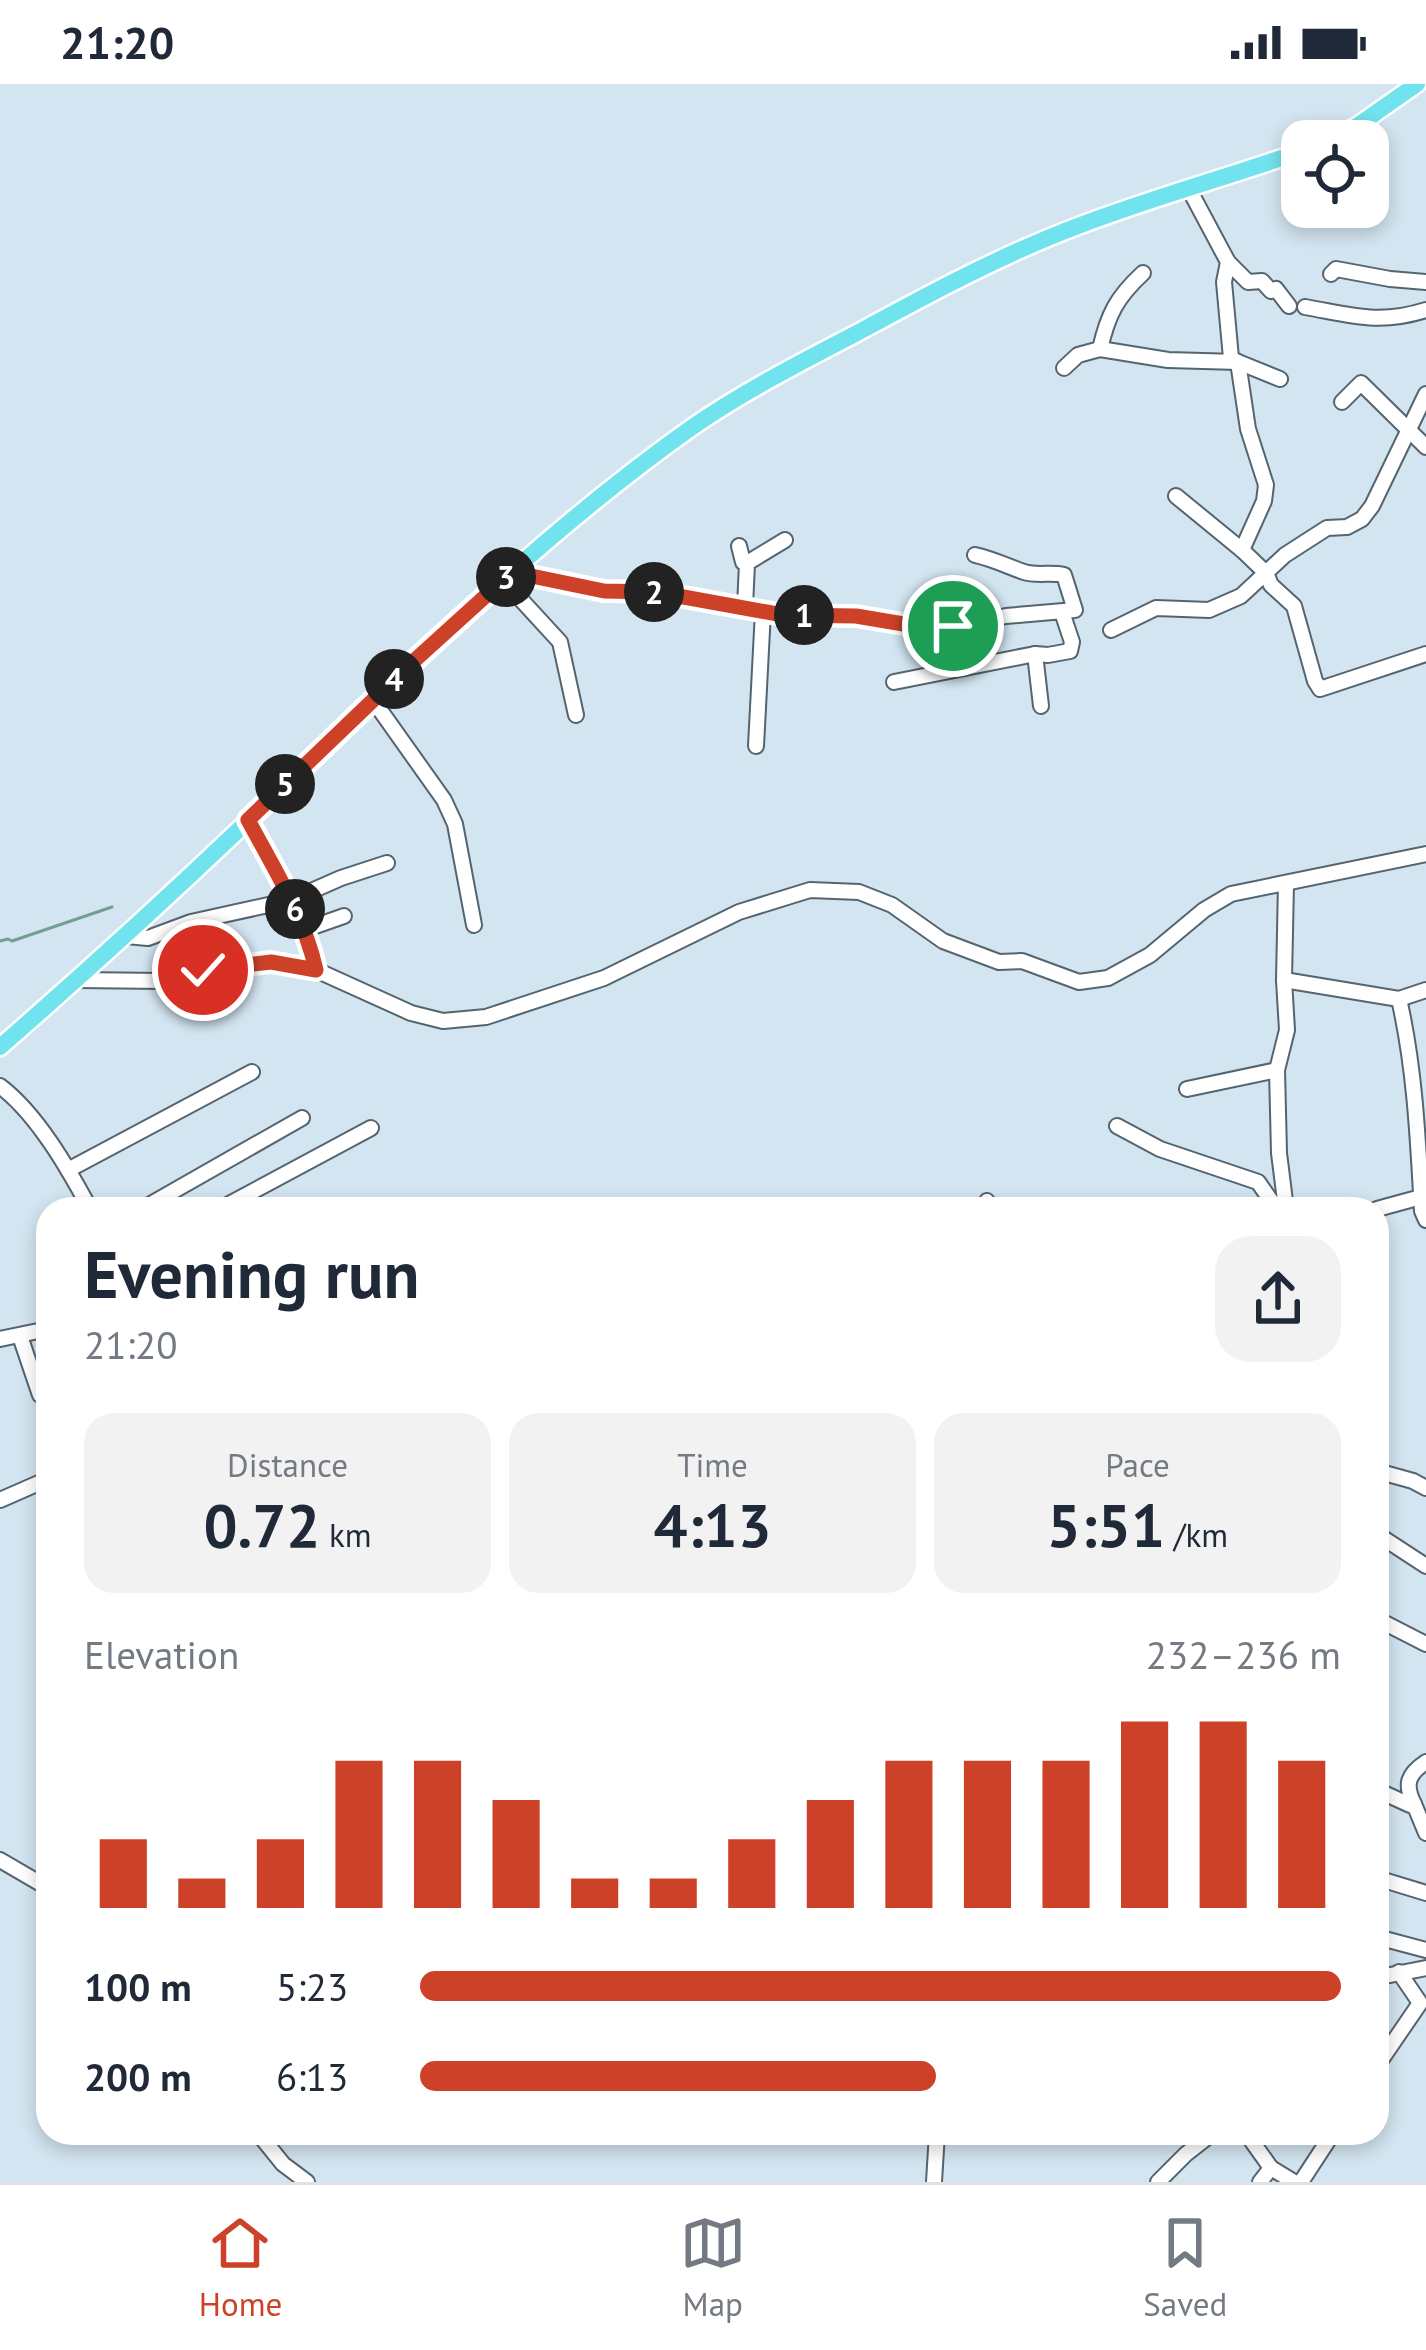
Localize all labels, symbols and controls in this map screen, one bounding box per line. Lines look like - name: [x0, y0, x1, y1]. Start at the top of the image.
- text: 21:20: [60, 13, 174, 71]
- map controls: [1281, 120, 1389, 228]
- button: locate: [1281, 120, 1389, 228]
- pin: 3: [476, 547, 536, 607]
- text: 3: [497, 555, 515, 598]
- pin: 2: [624, 562, 684, 622]
- text: 2: [645, 570, 663, 613]
- pin: [902, 575, 1004, 677]
- pin: 1: [774, 585, 834, 645]
- text: 1: [795, 593, 813, 636]
- icon: arrive: [920, 593, 986, 659]
- pin: 4: [364, 649, 424, 709]
- text: 4: [385, 657, 403, 700]
- pin: 5: [255, 754, 315, 814]
- text: 5: [276, 762, 294, 805]
- pin: 6: [265, 879, 325, 939]
- text: 6: [286, 887, 304, 930]
- pin: [152, 919, 254, 1021]
- icon: check: [170, 937, 236, 1003]
- text: Evening run: [84, 1231, 419, 1316]
- button: share: [1215, 1236, 1341, 1362]
- text: 21:20: [84, 1319, 178, 1370]
- text: Distance: [227, 1443, 348, 1486]
- text: Time: [677, 1443, 748, 1486]
- text: Pace: [1105, 1443, 1170, 1486]
- text: 0.72: [203, 1486, 320, 1564]
- text: 4:13: [653, 1486, 772, 1564]
- text: 5:51: [1047, 1486, 1165, 1564]
- text: km: [320, 1513, 372, 1556]
- text: /km: [1165, 1513, 1228, 1556]
- text: Elevation: [84, 1629, 239, 1680]
- text: 232–236 m: [1146, 1629, 1341, 1680]
- text: 100 m: [84, 1961, 192, 2012]
- text: 5:23: [276, 1961, 348, 2012]
- text: 200 m: [84, 2051, 192, 2102]
- text: 6:13: [276, 2051, 348, 2102]
- tab: Home: [199, 2210, 282, 2325]
- tab: Map: [680, 2210, 746, 2325]
- tab: Saved: [1143, 2210, 1227, 2325]

